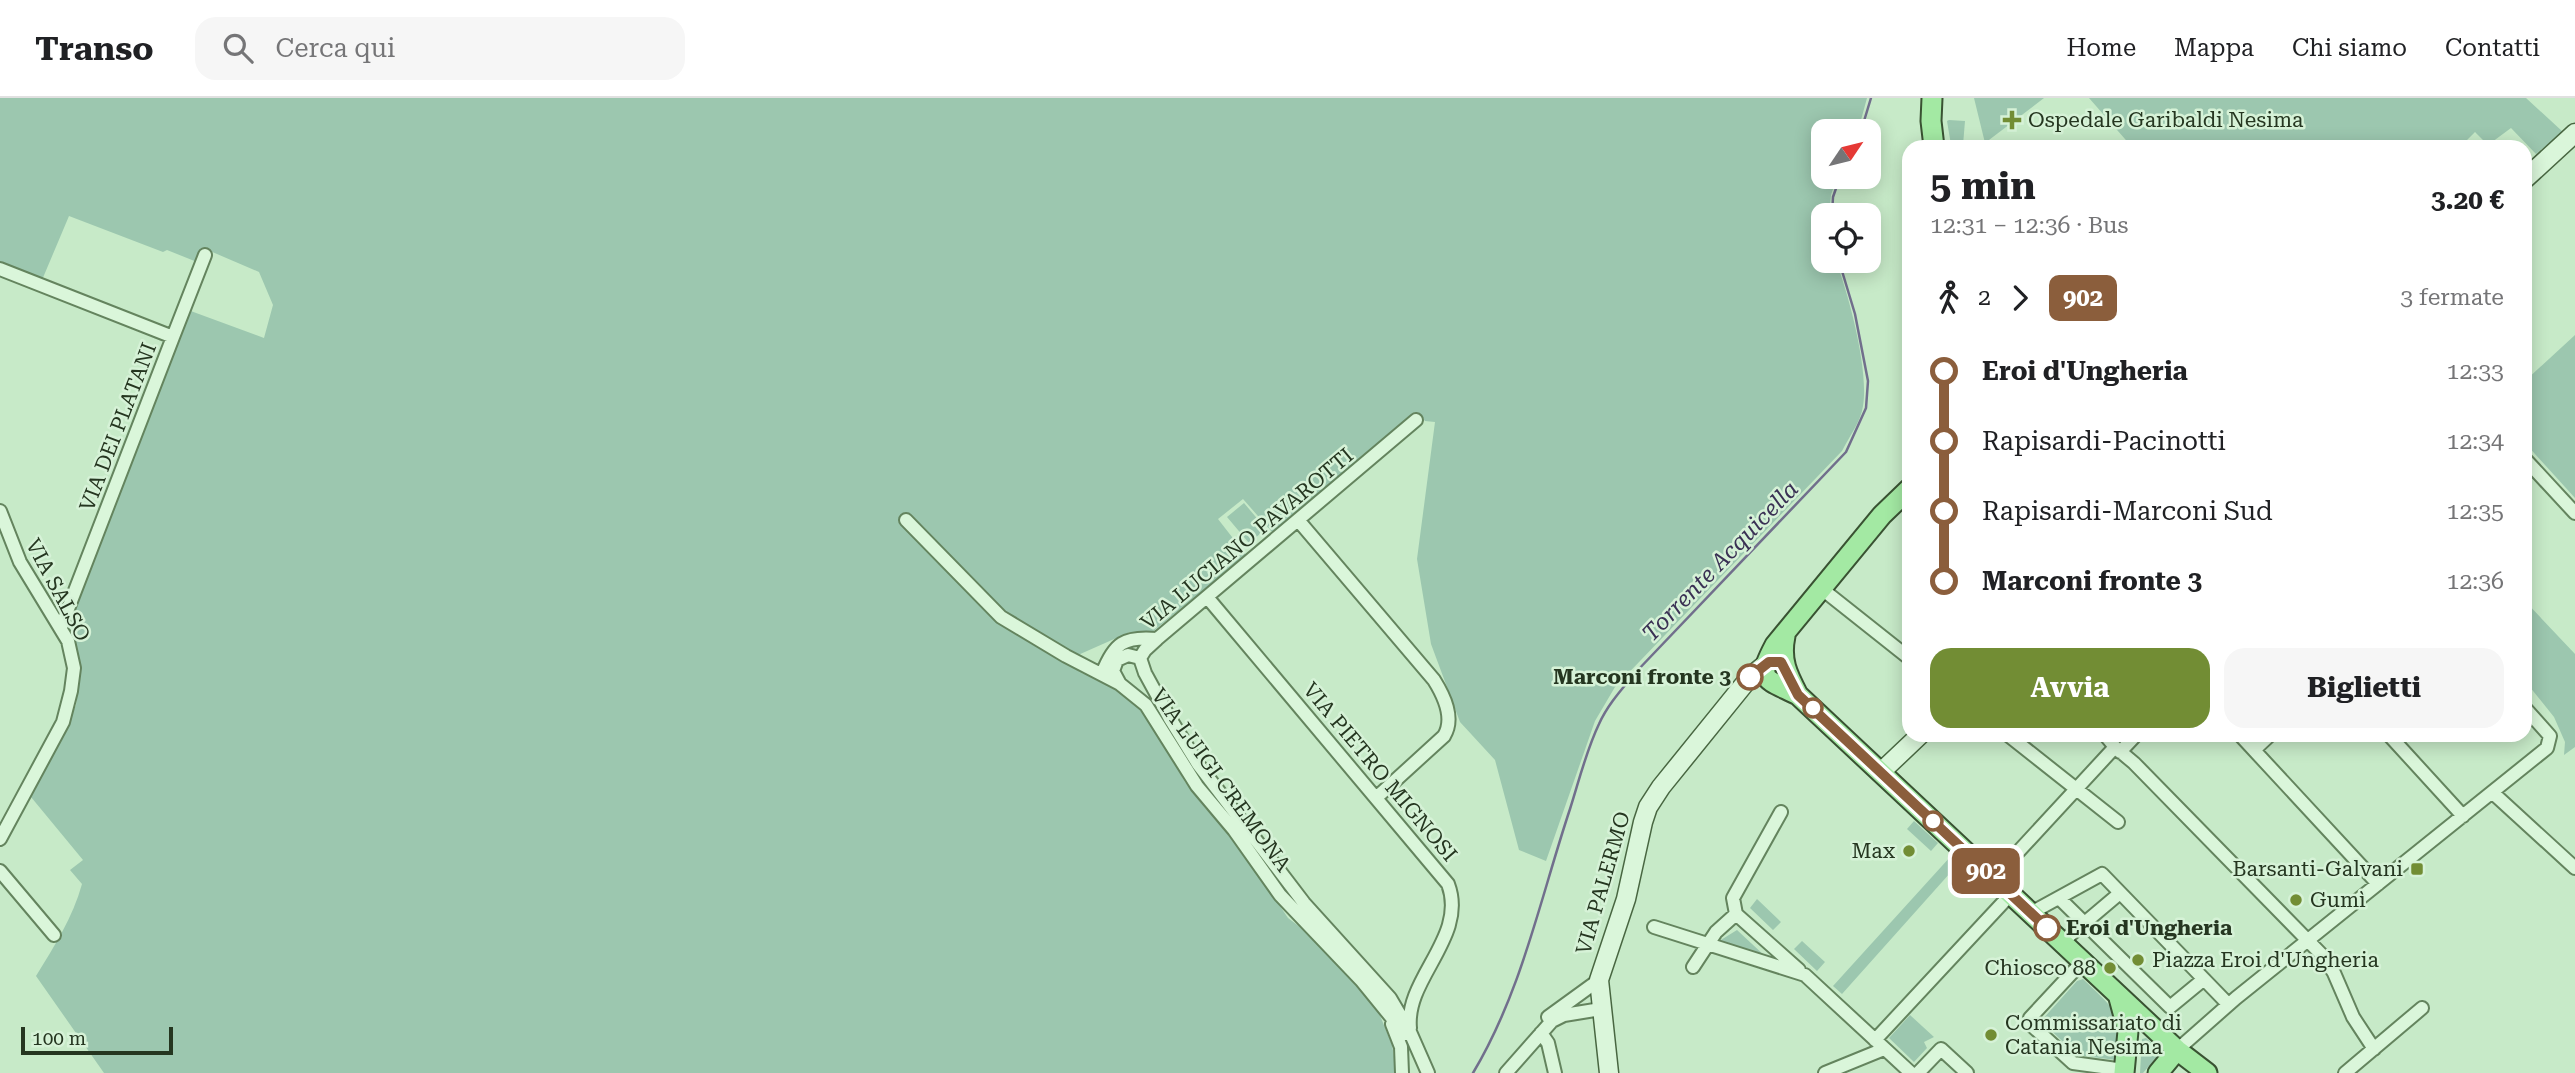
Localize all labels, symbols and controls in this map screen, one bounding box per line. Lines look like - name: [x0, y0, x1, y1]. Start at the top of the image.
- search box: [195, 17, 685, 80]
- text: Transo: [35, 29, 153, 68]
- icon: search: [219, 29, 257, 67]
- text: Cerca qui: [275, 33, 395, 63]
- text: Home: [2067, 34, 2136, 62]
- text: Mappa: [2174, 34, 2254, 62]
- text: Chi siamo: [2292, 34, 2407, 62]
- text: Contatti: [2445, 34, 2540, 62]
- place label: Ospedale Garibaldi Nesima: [2028, 108, 2304, 132]
- marker: Ospedale Garibaldi Nesima: [2002, 110, 2022, 130]
- north arrow: [1811, 119, 1881, 189]
- map controls: [1811, 119, 1881, 273]
- text: 5 min: [1930, 164, 2036, 208]
- text: 3.20 €: [2431, 185, 2504, 215]
- button: locate: [1811, 203, 1881, 273]
- text: 12:31 – 12:36 · Bus: [1930, 212, 2128, 239]
- icon: walk: [1930, 279, 1968, 317]
- icon: forward: [2001, 279, 2039, 317]
- text: 2: [1978, 284, 1991, 311]
- text: 902: [2063, 284, 2103, 312]
- text: 3 fermate: [2400, 284, 2504, 311]
- street label: VIA DEI PLATANI: [75, 339, 161, 515]
- text: Eroi d'Ungheria: [1982, 356, 2188, 386]
- text: 12:33: [2447, 358, 2504, 385]
- text: Rapisardi-Pacinotti: [1982, 426, 2226, 456]
- text: 12:34: [2447, 428, 2504, 455]
- street label: VIA LUCIANO PAVAROTTI: [1136, 443, 1358, 635]
- water label: Torrente Acquicella: [1637, 475, 1804, 647]
- text: Rapisardi-Marconi Sud: [1982, 496, 2273, 526]
- text: 12:35: [2447, 498, 2504, 525]
- street label: VIA SALSO: [21, 535, 95, 645]
- text: Marconi fronte 3: [1982, 566, 2202, 596]
- text: 12:36: [2447, 568, 2504, 595]
- button: Avvia: [1930, 648, 2210, 728]
- button: Biglietti: [2224, 648, 2504, 728]
- marker: Marconi fronte 3: [1737, 664, 1763, 690]
- place label: Marconi fronte 3: [1553, 665, 1731, 689]
- street label: VIA PIETRO MIGNOSI: [1298, 678, 1462, 866]
- street label: VIA LUIGI CREMONA: [1146, 684, 1296, 877]
- unlabelled marker: [1803, 698, 1823, 718]
- street label: VIA PALERMO: [1571, 809, 1635, 957]
- unlabelled marker: [1923, 811, 1943, 831]
- place label: Max: [1851, 839, 1895, 863]
- marker: Max: [1901, 843, 1917, 859]
- line badge: 902: [1946, 848, 2026, 894]
- text: 902: [1966, 857, 2006, 885]
- place label: Barsanti-Galvani: [2233, 857, 2403, 881]
- marker: Barsanti-Galvani: [2409, 861, 2425, 877]
- place label: Gumì: [2310, 888, 2366, 912]
- marker: Gumì: [2288, 892, 2304, 908]
- marker: Eroi d'Ungheria: [2034, 915, 2060, 941]
- place label: Eroi d'Ungheria: [2066, 916, 2233, 940]
- place label: Piazza Eroi d'Ungheria: [2152, 948, 2379, 972]
- marker: Piazza Eroi d'Ungheria: [2130, 952, 2146, 968]
- place label: Chiosco 88: [1984, 956, 2096, 980]
- marker: Chiosco 88: [2102, 960, 2118, 976]
- place label: Commissariato di Catania Nesima: [2005, 1011, 2182, 1059]
- scale bar: [21, 1024, 173, 1056]
- text: 100 m: [32, 1027, 86, 1050]
- marker: Commissariato di Catania Nesima: [1983, 1027, 1999, 1043]

